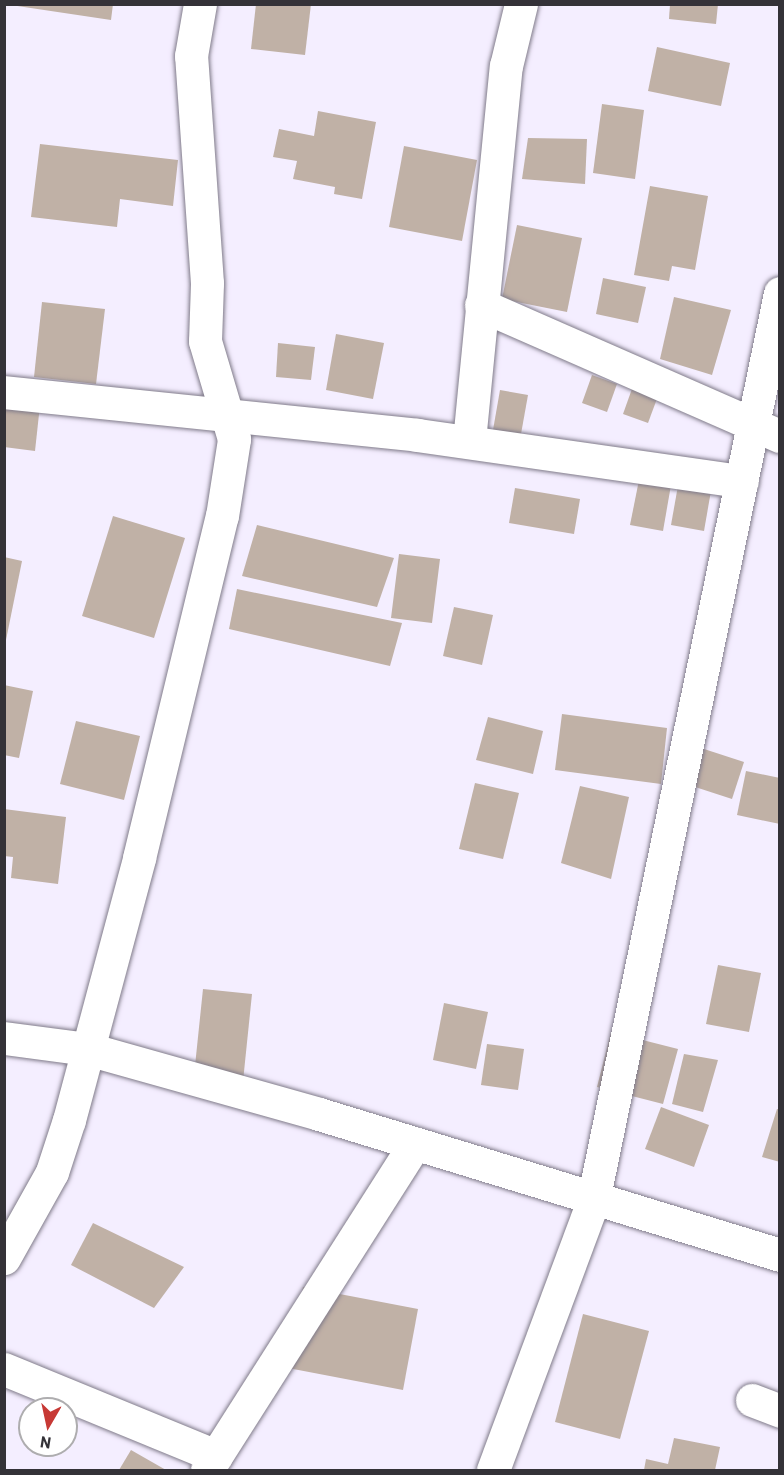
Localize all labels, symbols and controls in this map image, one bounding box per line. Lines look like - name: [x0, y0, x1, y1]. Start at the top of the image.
- north arrow: [18, 1397, 78, 1457]
- text: N: [39, 1433, 52, 1454]

